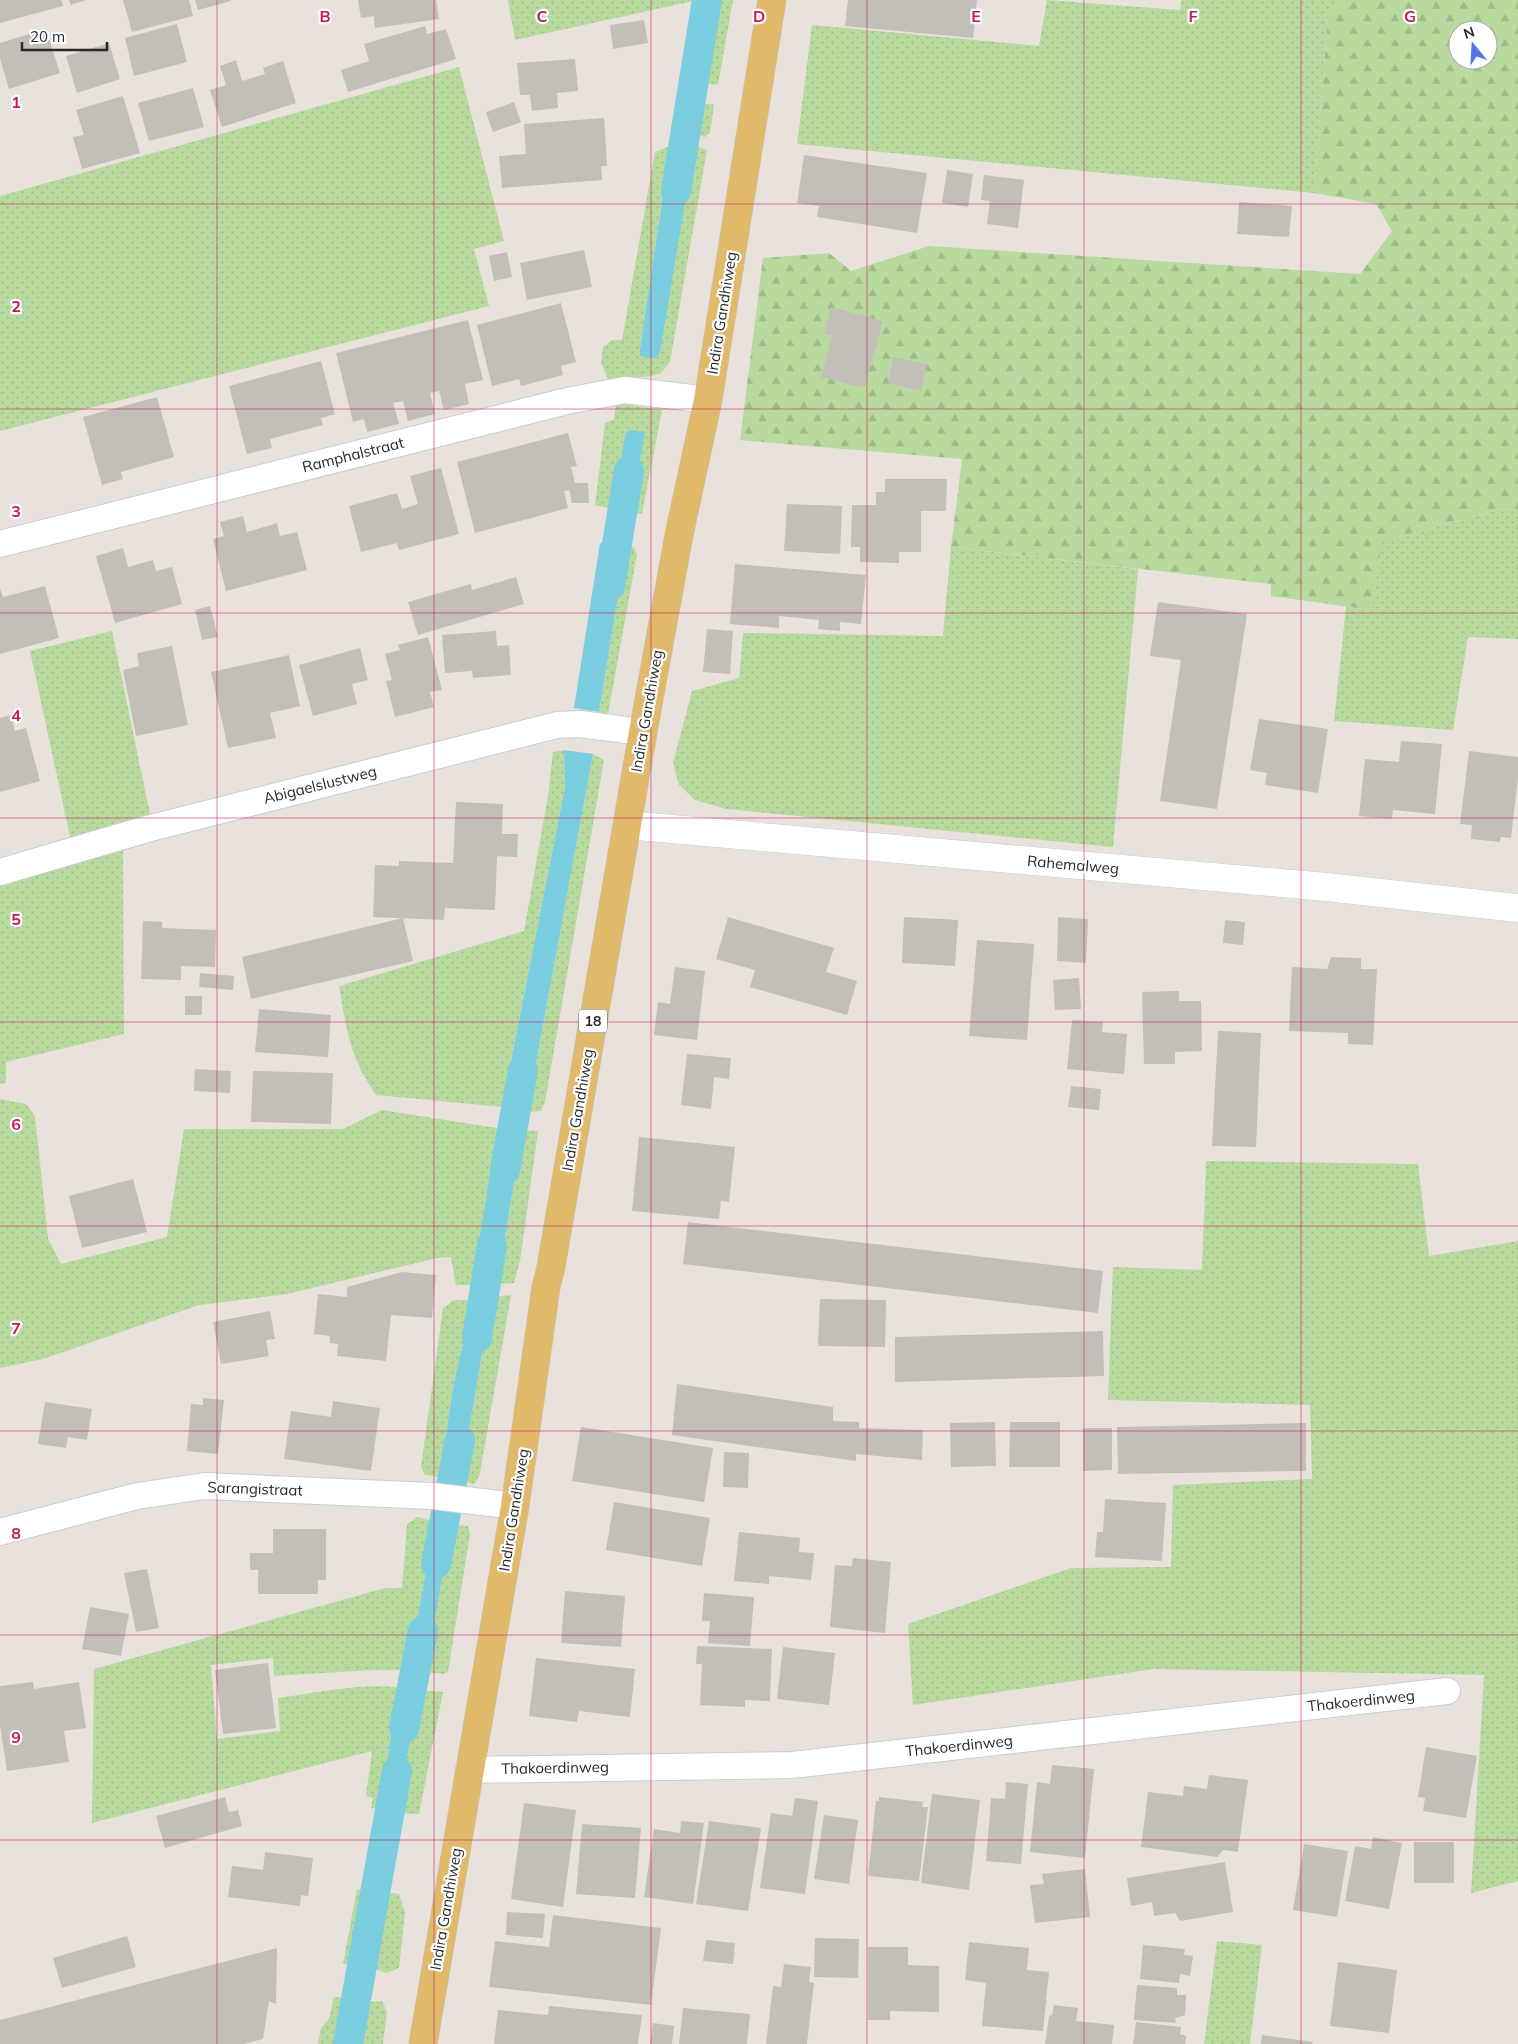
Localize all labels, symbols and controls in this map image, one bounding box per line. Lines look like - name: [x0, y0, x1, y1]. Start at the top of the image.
- text: B: [319, 6, 331, 26]
- text: C: [537, 6, 548, 26]
- text: D: [753, 6, 765, 26]
- text: E: [971, 6, 981, 26]
- text: F: [1188, 6, 1198, 26]
- text: G: [1404, 6, 1416, 26]
- scale bar: [22, 20, 108, 52]
- north arrow: [1448, 20, 1498, 70]
- text: N: [1461, 22, 1477, 43]
- text: 20 m: [30, 27, 65, 46]
- text: 1: [11, 92, 21, 112]
- street label: Indira Gandhiweg: [702, 250, 741, 376]
- text: 2: [11, 296, 21, 316]
- street label: Ramphalstraat: [300, 433, 406, 476]
- text: 3: [11, 501, 21, 521]
- street label: Indira Gandhiweg: [626, 648, 667, 774]
- text: 4: [11, 705, 21, 725]
- street label: Abigaelslustweg: [261, 761, 378, 808]
- street label: Rahemalweg: [1026, 851, 1120, 878]
- text: 5: [11, 909, 21, 929]
- road number: 18: [579, 1009, 607, 1032]
- street label: Indira Gandhiweg: [557, 1047, 598, 1173]
- text: 6: [11, 1114, 21, 1134]
- text: 7: [11, 1318, 21, 1338]
- street label: Indira Gandhiweg: [494, 1447, 533, 1573]
- street label: Sarangistraat: [207, 1477, 303, 1500]
- text: 8: [11, 1523, 21, 1543]
- street label: Thakoerdinweg: [1306, 1685, 1416, 1716]
- text: 9: [11, 1727, 21, 1747]
- street label: Thakoerdinweg: [904, 1730, 1014, 1761]
- street label: Thakoerdinweg: [501, 1757, 609, 1778]
- street label: Indira Gandhiweg: [425, 1846, 466, 1972]

